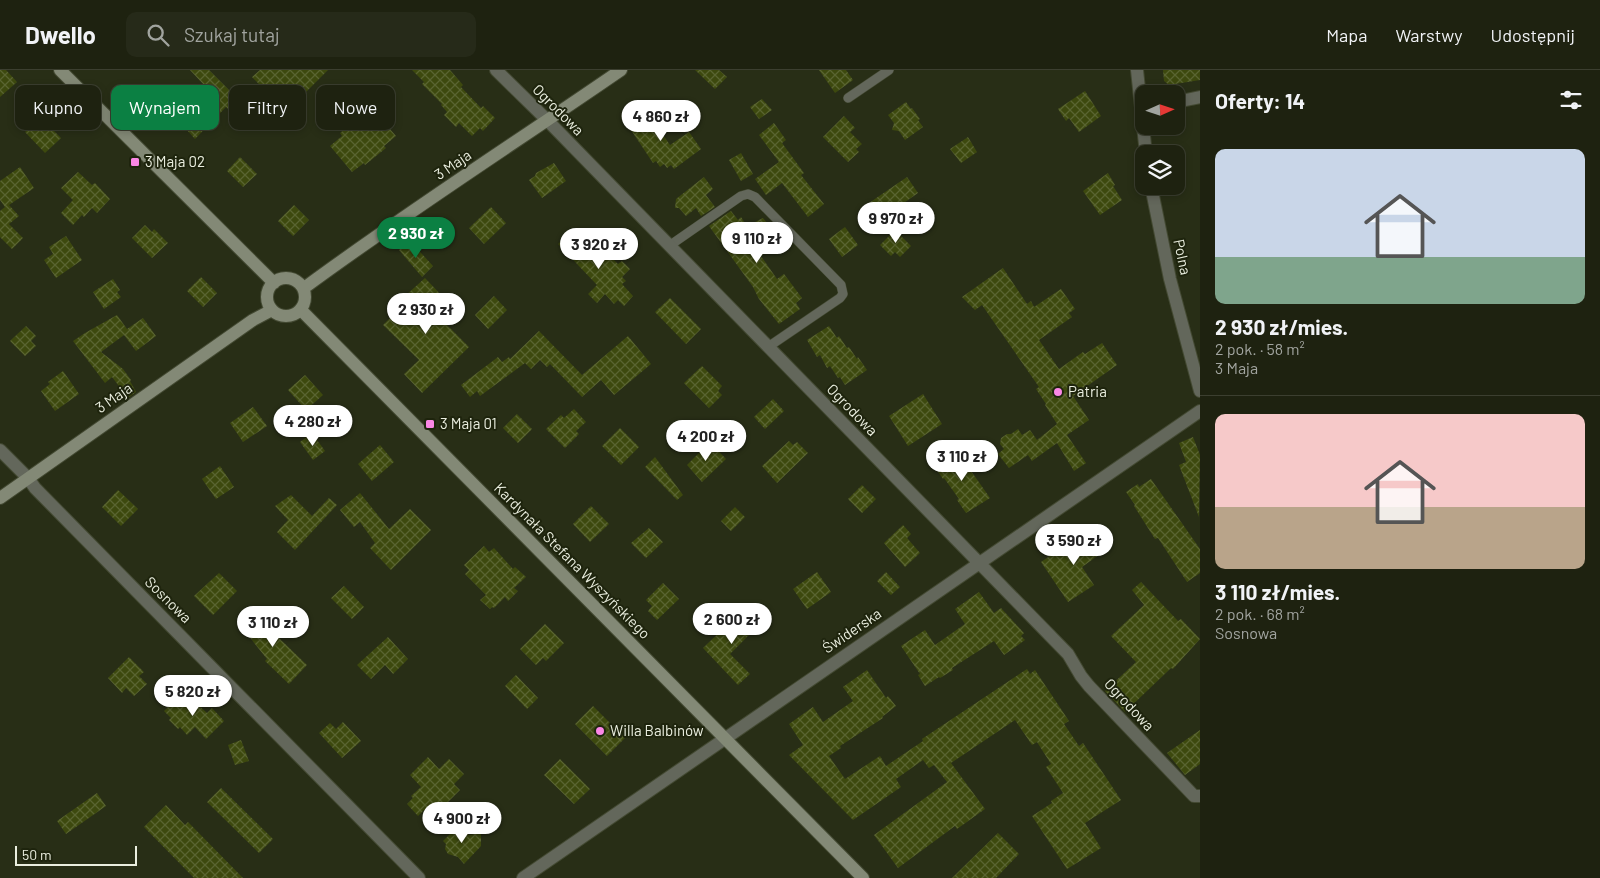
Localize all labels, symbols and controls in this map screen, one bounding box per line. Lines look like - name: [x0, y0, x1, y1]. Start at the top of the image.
- search box: [126, 12, 476, 57]
- text: Dwello: [25, 20, 96, 49]
- icon: search: [144, 21, 172, 49]
- text: Szukaj tutaj: [184, 23, 280, 46]
- text: Mapa: [1326, 24, 1367, 46]
- text: Warstwy: [1395, 24, 1463, 46]
- text: Udostępnij: [1491, 24, 1575, 46]
- street label: Ogrodowa: [529, 80, 588, 139]
- chip: Kupno: [15, 85, 101, 130]
- chip: Wynajem: [111, 85, 219, 130]
- chip: Filtry: [229, 85, 306, 130]
- chip: Nowe: [316, 85, 395, 130]
- north arrow: [1135, 85, 1185, 135]
- map controls: [1135, 85, 1185, 195]
- icon: filters: [1557, 86, 1585, 114]
- text: Oferty: 14: [1215, 88, 1305, 113]
- pin: 4 860 zł: [609, 100, 713, 142]
- text: 4 860 zł: [633, 106, 689, 125]
- street label: 3 Maja: [431, 145, 474, 183]
- button: layers: [1135, 145, 1185, 195]
- place label: 3 Maja 02: [145, 152, 205, 170]
- marker: 3 Maja 02: [129, 156, 141, 168]
- icon: home: [1355, 181, 1445, 271]
- pin: 9 970 zł: [844, 202, 948, 244]
- text: 9 970 zł: [869, 208, 923, 227]
- pin: 2 930 zł: [364, 216, 468, 259]
- pin: 9 110 zł: [705, 222, 809, 264]
- text: 2 930 zł: [388, 223, 444, 242]
- pin: 3 920 zł: [547, 228, 651, 270]
- text: 9 110 zł: [732, 228, 782, 247]
- text: 3 920 zł: [571, 234, 627, 253]
- street label: Polna: [1170, 237, 1196, 276]
- pin: 2 930 zł: [374, 292, 478, 335]
- text: 2 930 zł: [398, 299, 454, 318]
- text: 2 930 zł/mies.: [1215, 314, 1348, 339]
- text: 2 pok. · 58 m²: [1215, 339, 1305, 358]
- text: 3 Maja: [1215, 358, 1258, 377]
- street label: 3 Maja: [92, 378, 135, 416]
- street label: Ogrodowa: [824, 380, 882, 439]
- place label: Patria: [1068, 382, 1107, 400]
- marker: Patria: [1052, 386, 1064, 398]
- pin: 4 280 zł: [261, 404, 365, 447]
- text: 4 280 zł: [284, 411, 342, 430]
- place label: 3 Maja 01: [440, 414, 497, 432]
- marker: 3 Maja 01: [424, 418, 436, 430]
- pin: 4 200 zł: [654, 420, 758, 462]
- text: 4 200 zł: [677, 426, 735, 445]
- pin: 3 110 zł: [910, 440, 1014, 482]
- text: 3 110 zł: [937, 446, 987, 465]
- icon: home: [1355, 447, 1445, 537]
- street label: Kardynała Stefana Wyszyńskiego: [491, 478, 655, 642]
- pin: 3 590 zł: [1022, 524, 1126, 566]
- text: 3 590 zł: [1046, 530, 1102, 549]
- street label: Sosnowa: [142, 572, 196, 626]
- text: 3 110 zł/mies.: [1215, 579, 1340, 604]
- pin: 2 600 zł: [680, 602, 784, 645]
- street label: Świderska: [819, 604, 884, 656]
- text: 2 pok. · 68 m²: [1215, 604, 1305, 623]
- pin: 3 110 zł: [221, 606, 325, 648]
- text: 2 600 zł: [704, 609, 760, 628]
- text: 3 110 zł: [248, 612, 298, 631]
- text: Sosnowa: [1215, 623, 1277, 642]
- pin: 5 820 zł: [141, 674, 245, 717]
- street label: Ogrodowa: [1101, 674, 1159, 734]
- text: 5 820 zł: [165, 681, 221, 700]
- place label: Willa Balbinów: [610, 721, 704, 739]
- marker: Willa Balbinów: [594, 725, 606, 737]
- pin: 4 900 zł: [410, 802, 514, 844]
- text: 4 900 zł: [433, 808, 491, 827]
- scale bar: [15, 843, 138, 866]
- text: 50 m: [22, 846, 51, 863]

